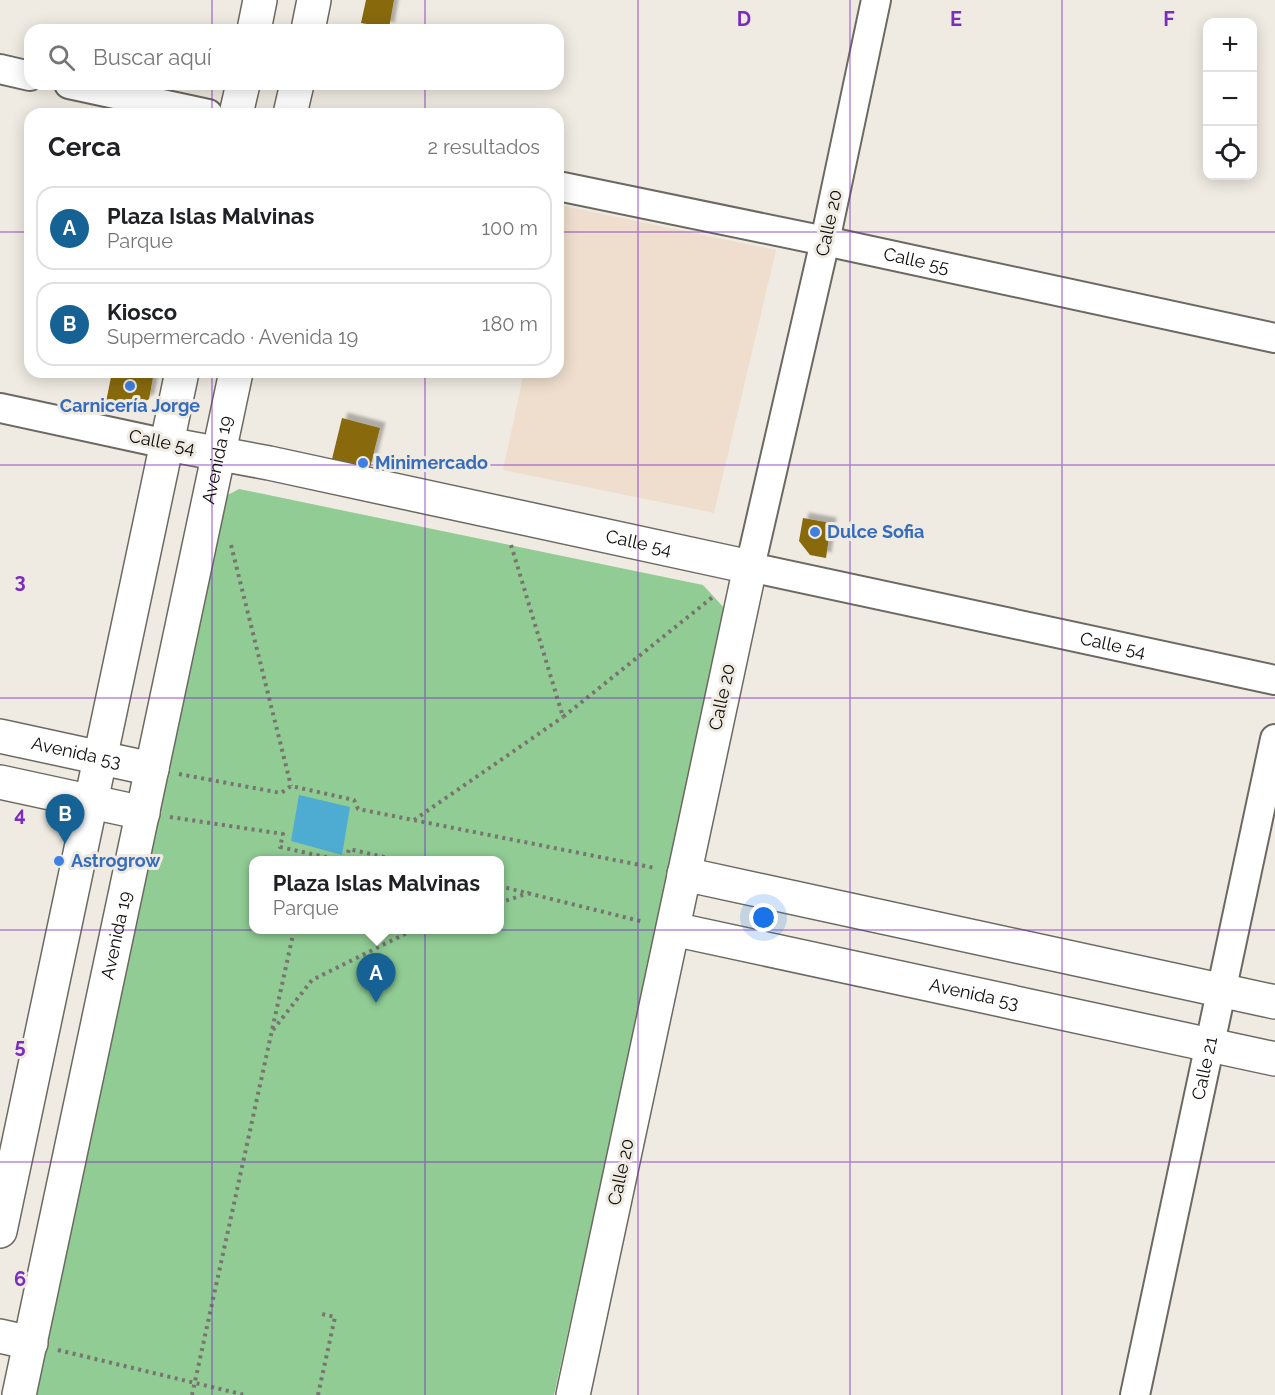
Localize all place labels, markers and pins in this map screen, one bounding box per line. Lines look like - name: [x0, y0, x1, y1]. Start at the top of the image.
- marker: Carnicería Jorge: [123, 379, 137, 393]
- place label: Carnicería Jorge: [60, 395, 200, 416]
- place label: Minimercado: [375, 452, 488, 473]
- marker: Minimercado: [356, 456, 370, 470]
- place label: Dulce Sofia: [827, 521, 924, 542]
- marker: Dulce Sofia: [808, 525, 822, 539]
- pin: B: [46, 794, 84, 844]
- place label: Astrogrow: [71, 850, 161, 871]
- marker: Astrogrow: [52, 854, 66, 868]
- pin: A: [356, 954, 395, 1003]

